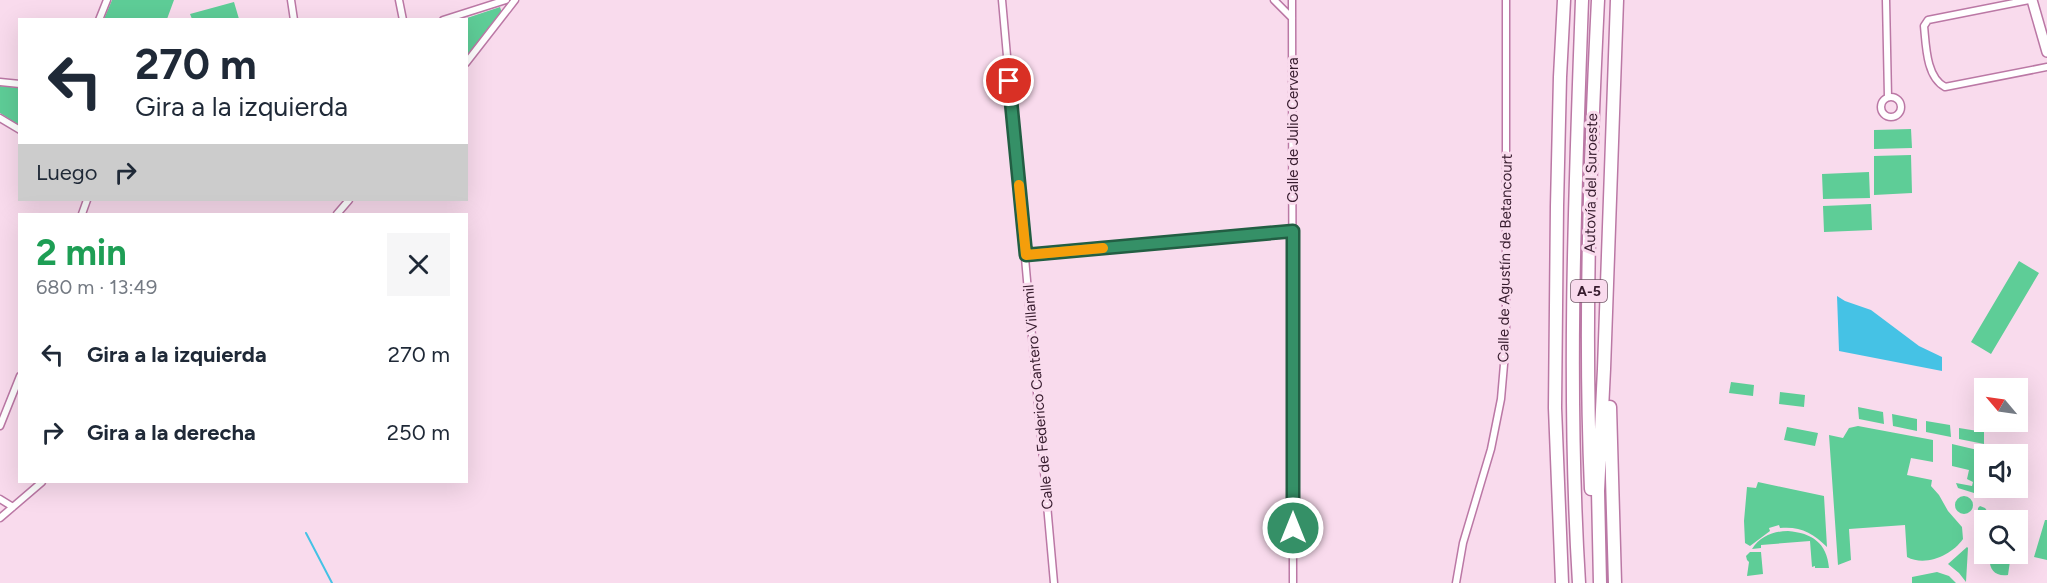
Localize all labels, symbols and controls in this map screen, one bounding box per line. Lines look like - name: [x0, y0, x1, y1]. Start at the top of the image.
- text: 270 m: [135, 39, 257, 90]
- icon: left: [36, 42, 114, 120]
- pin: [983, 55, 1034, 106]
- street label: Calle de Julio Cervera: [1284, 57, 1302, 203]
- icon: arrive: [992, 64, 1025, 97]
- text: Gira a la izquierda: [135, 90, 348, 123]
- street label: Autovía del Suroeste: [1581, 113, 1601, 253]
- street label: Calle de Agustín de Betancourt: [1494, 153, 1516, 363]
- icon: right: [109, 156, 142, 189]
- text: Luego: [36, 159, 97, 186]
- text: 2 min: [36, 231, 127, 274]
- button: close: [387, 233, 450, 296]
- text: 680 m · 13:49: [36, 275, 157, 299]
- road number: A-5: [1571, 280, 1607, 302]
- street label: Calle de Federico Cantero Villamil: [1019, 284, 1057, 510]
- icon: left: [36, 338, 69, 371]
- text: Gira a la izquierda: [87, 341, 267, 368]
- text: 270 m: [388, 341, 450, 368]
- north arrow: [1974, 378, 2028, 432]
- map controls: [1974, 378, 2028, 564]
- icon: right: [36, 416, 69, 449]
- text: Gira a la derecha: [87, 419, 256, 446]
- text: 250 m: [387, 419, 450, 446]
- button: sound: [1974, 444, 2028, 498]
- position arrow: [1261, 496, 1325, 560]
- button: search: [1974, 510, 2028, 564]

